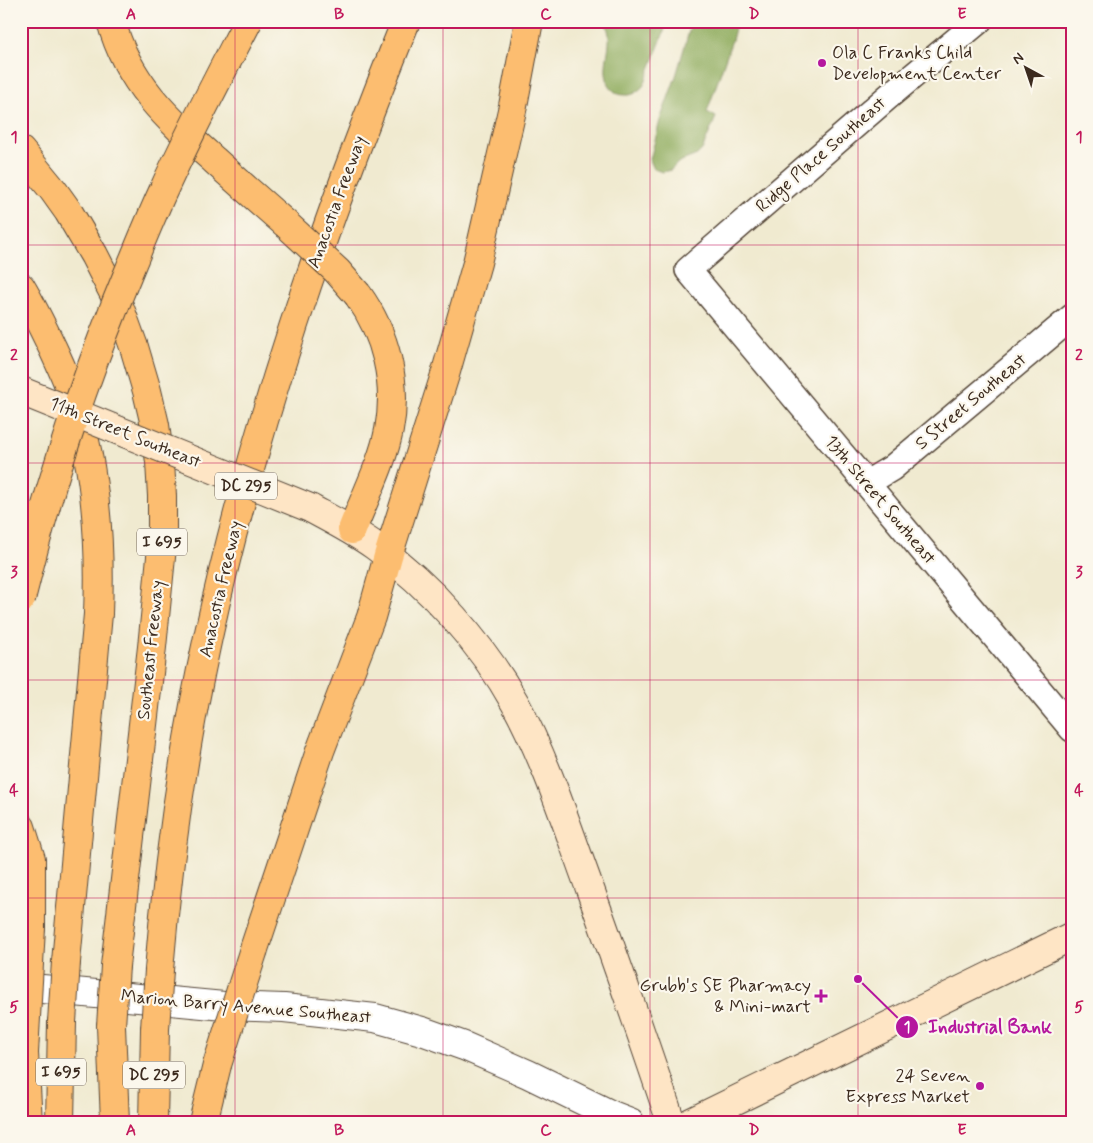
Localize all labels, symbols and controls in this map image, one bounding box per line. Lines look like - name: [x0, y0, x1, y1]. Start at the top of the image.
- text: A: [126, 4, 136, 25]
- text: B: [334, 4, 344, 25]
- text: C: [540, 4, 552, 25]
- text: D: [748, 4, 760, 25]
- text: E: [957, 4, 967, 25]
- place label: Ola C Franks Child Development Center: [832, 41, 1002, 86]
- north arrow: [1000, 42, 1050, 92]
- text: N: [1009, 49, 1028, 69]
- marker: Ola C Franks Child Development Center: [816, 57, 828, 69]
- street label: Ridge Place Southeast: [751, 91, 892, 219]
- text: 1: [10, 127, 18, 148]
- text: 1: [1075, 127, 1083, 148]
- street label: Anacostia Freeway: [302, 132, 372, 272]
- text: 2: [10, 345, 18, 366]
- text: 2: [1075, 345, 1083, 366]
- street label: S Street Southeast: [910, 348, 1032, 456]
- street label: 11th Street Southeast: [46, 392, 205, 475]
- street label: 13th Street Southeast: [819, 430, 941, 570]
- road number: DC 295: [215, 472, 277, 500]
- street label: Anacostia Freeway: [194, 518, 248, 660]
- road number: I 695: [137, 528, 187, 556]
- text: 3: [10, 562, 18, 583]
- text: 3: [1075, 562, 1083, 583]
- street label: Southeast Freeway: [132, 579, 170, 721]
- text: 4: [9, 780, 19, 801]
- text: 4: [1074, 780, 1084, 801]
- place label: Grubb's SE Pharmacy & Mini-mart: [640, 974, 811, 1019]
- street label: Marion Barry Avenue Southeast: [120, 984, 373, 1030]
- marker: Grubb's SE Pharmacy & Mini-mart: [815, 990, 827, 1002]
- text: 5: [9, 997, 19, 1018]
- text: 5: [1074, 997, 1084, 1018]
- callout: Industrial Bank: [895, 1010, 1061, 1044]
- text: Industrial Bank: [928, 1015, 1052, 1040]
- text: 1: [904, 1018, 910, 1038]
- road number: I 695: [36, 1058, 86, 1086]
- road number: DC 295: [123, 1062, 185, 1088]
- place label: 24 Seven Express Market: [845, 1064, 970, 1109]
- marker: 24 Seven Express Market: [974, 1080, 986, 1092]
- text: A: [126, 1120, 136, 1141]
- text: B: [334, 1120, 344, 1141]
- text: C: [540, 1120, 552, 1141]
- text: D: [748, 1120, 760, 1141]
- text: E: [957, 1120, 967, 1141]

